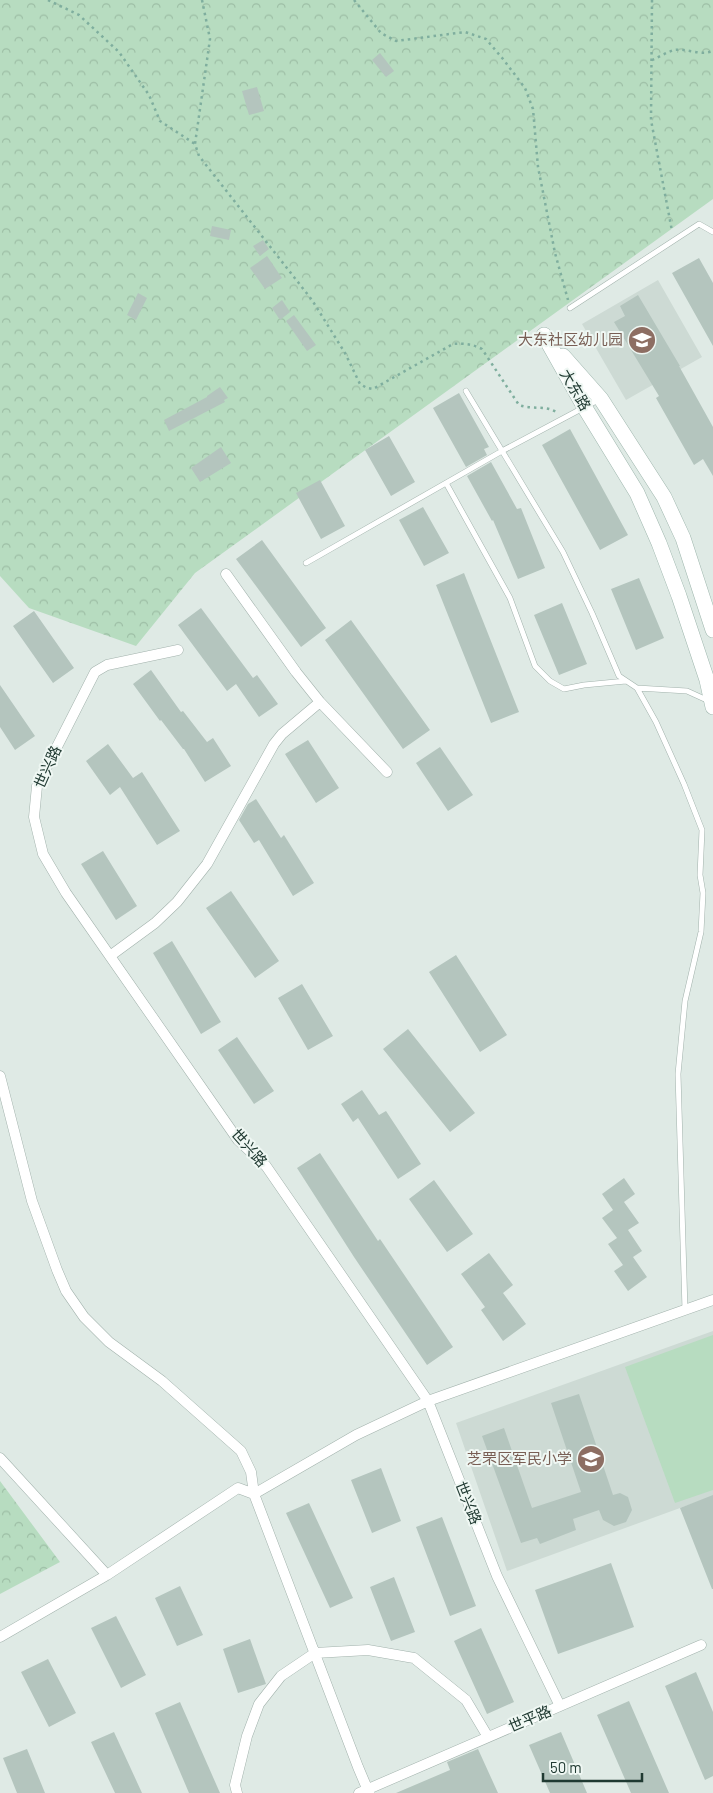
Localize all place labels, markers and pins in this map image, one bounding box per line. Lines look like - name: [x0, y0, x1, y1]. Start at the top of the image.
- school or university icon: 大东社区幼儿园: [627, 325, 657, 355]
- place label: 大东社区幼儿园: [518, 330, 623, 348]
- school or university icon: 芝罘区军民小学: [576, 1444, 606, 1474]
- place label: 芝罘区军民小学: [467, 1449, 572, 1467]

